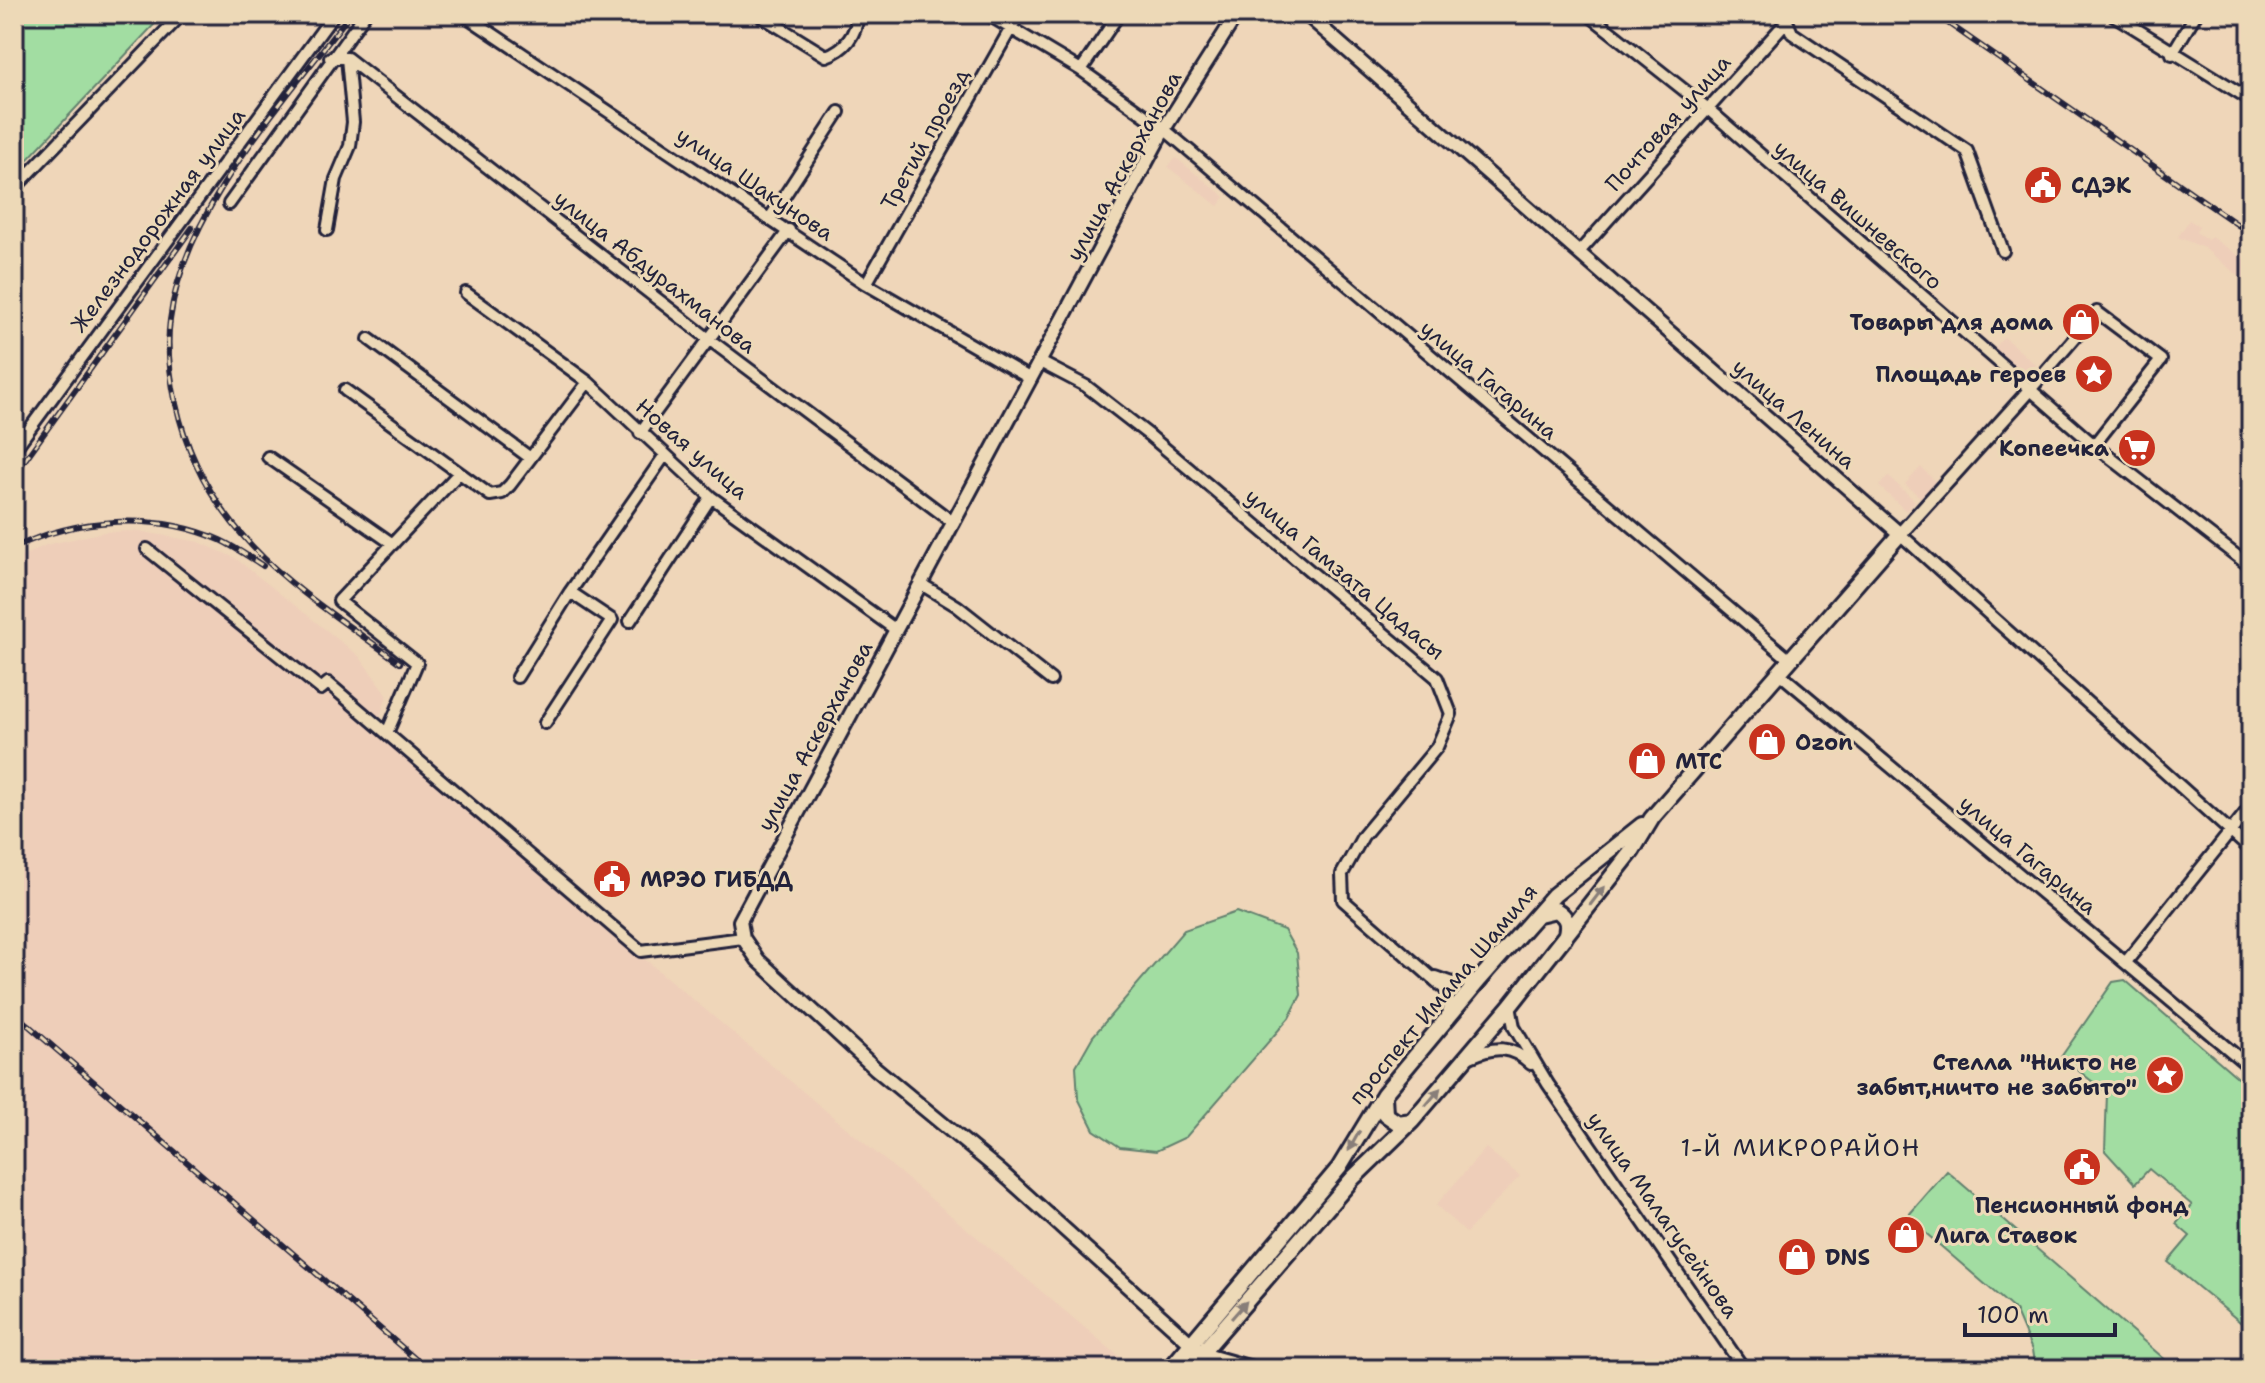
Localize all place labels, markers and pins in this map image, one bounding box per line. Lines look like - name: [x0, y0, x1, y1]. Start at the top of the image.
- public building icon: СДЭК: [2022, 164, 2064, 206]
- place label: СДЭК: [2071, 171, 2131, 200]
- shop icon: Товары для дома: [2060, 301, 2102, 343]
- place label: Товары для дома: [1850, 308, 2053, 337]
- place icon: Площадь героев: [2073, 353, 2115, 395]
- place label: Площадь героев: [1876, 360, 2066, 389]
- supermarket icon: Копеечка: [2116, 427, 2158, 469]
- place label: Копеечка: [1999, 434, 2109, 463]
- shop icon: Ozon: [1746, 721, 1788, 763]
- place label: Ozon: [1795, 728, 1853, 757]
- shop icon: МТС: [1626, 740, 1668, 782]
- place label: МТС: [1675, 747, 1722, 776]
- public building icon: МРЭО ГИБДД: [591, 858, 633, 900]
- place label: МРЭО ГИБДД: [640, 865, 793, 894]
- place label: Стелла "Никто не забыт,ничто не забыто": [1857, 1048, 2137, 1102]
- place icon: Стелла "Никто не забыт,ничто не забыто": [2144, 1054, 2186, 1096]
- public building icon: Пенсионный фонд: [2061, 1146, 2103, 1188]
- place label: Пенсионный фонд: [1975, 1191, 2189, 1220]
- shop icon: Лига Ставок: [1885, 1214, 1927, 1256]
- place label: Лига Ставок: [1934, 1221, 2077, 1250]
- shop icon: DNS: [1776, 1236, 1818, 1278]
- place label: DNS: [1825, 1243, 1870, 1272]

